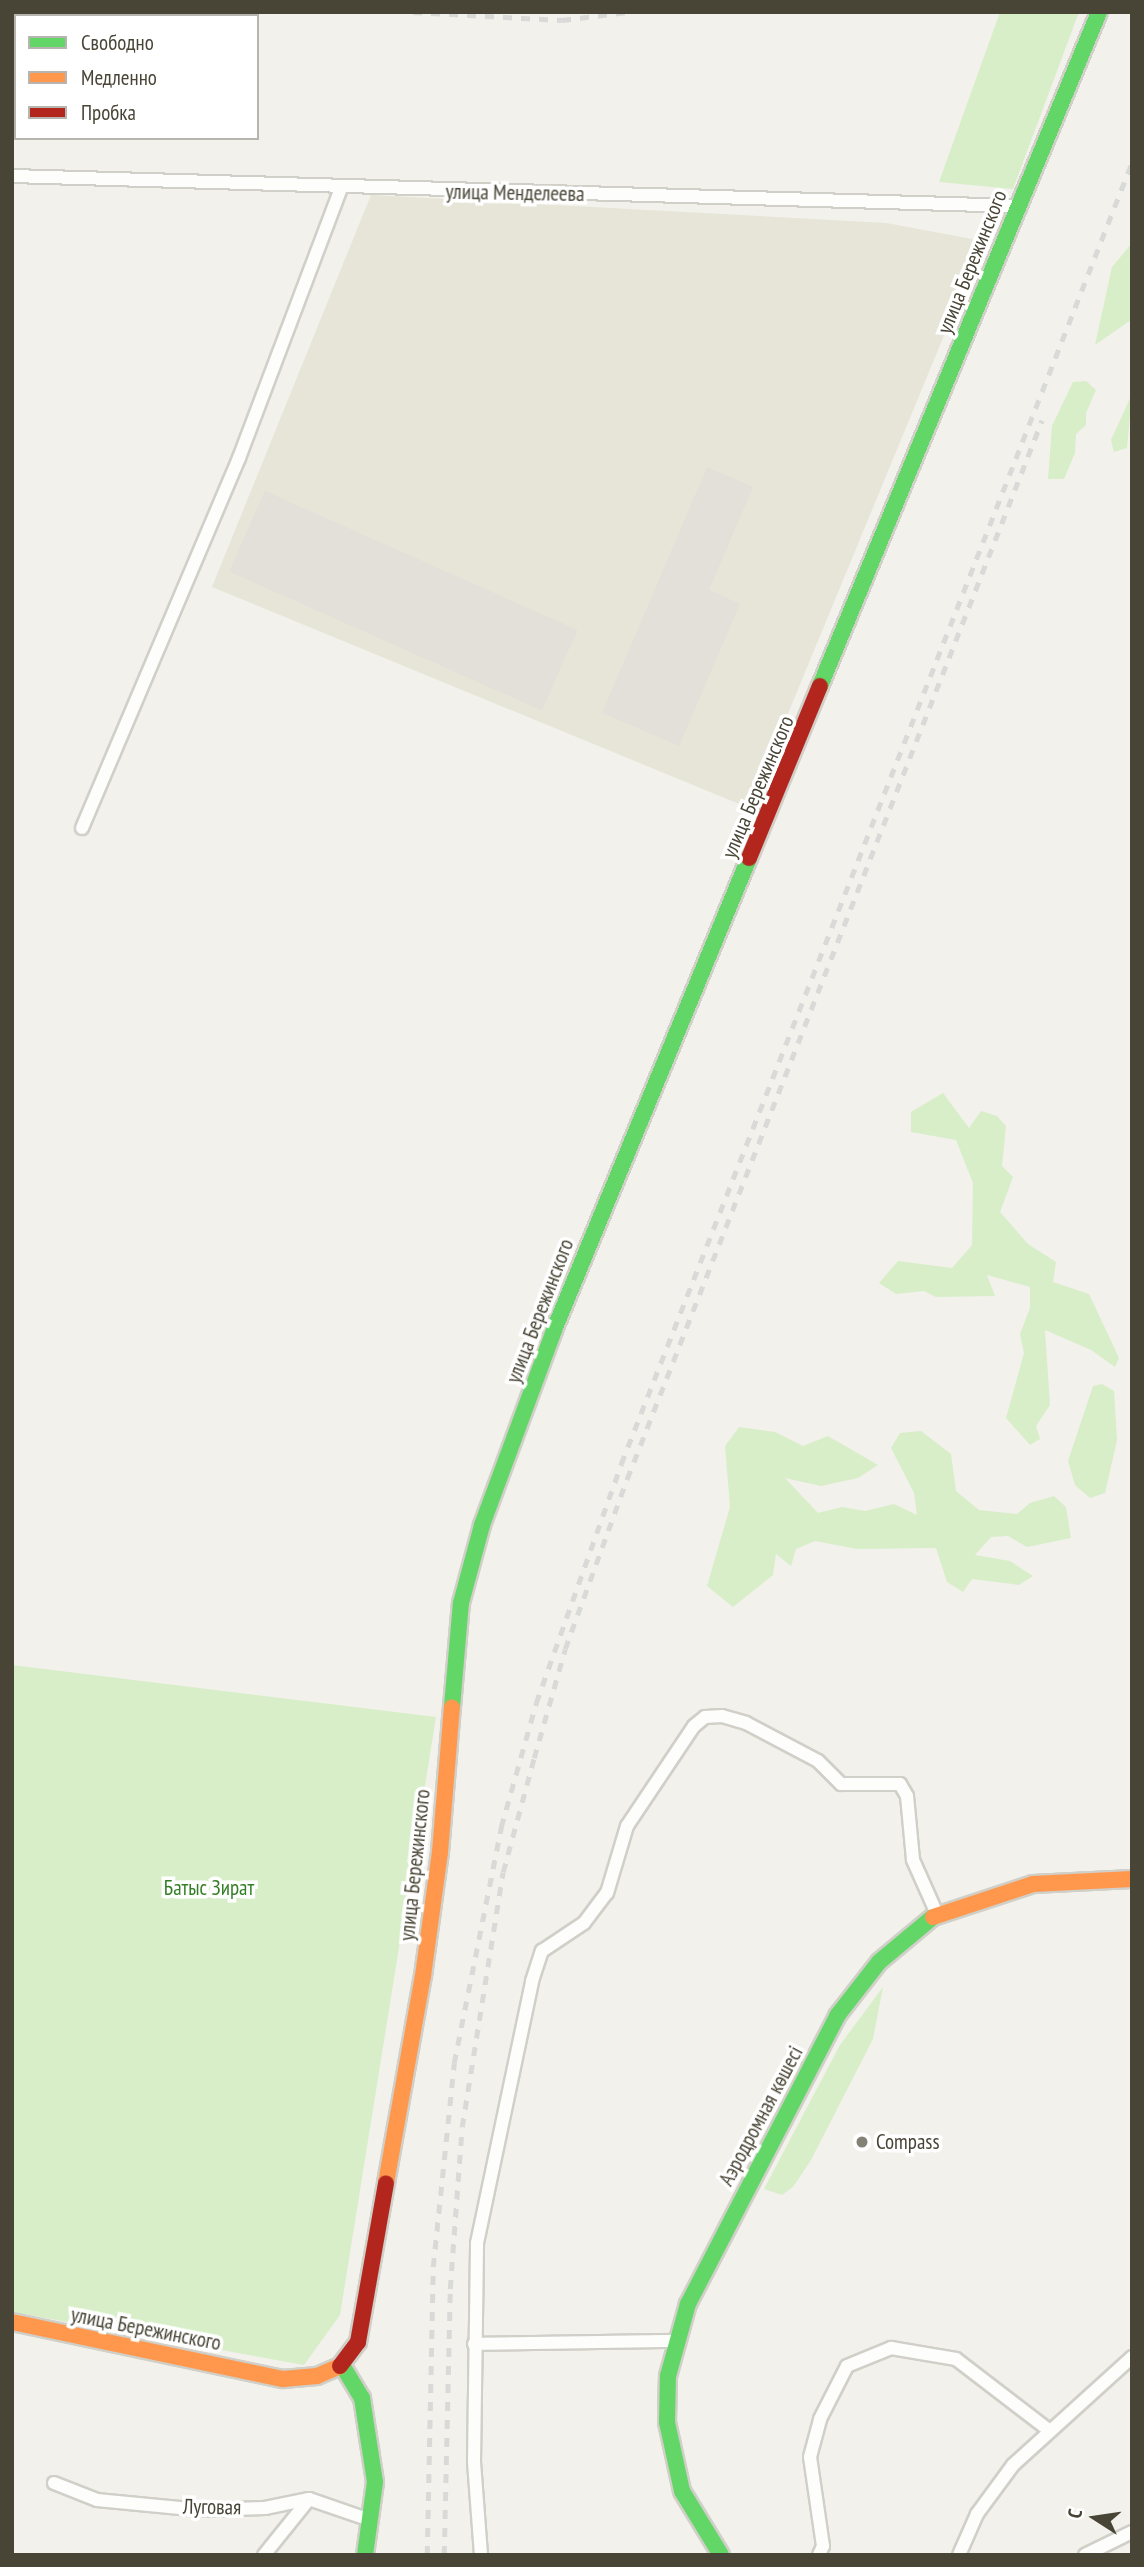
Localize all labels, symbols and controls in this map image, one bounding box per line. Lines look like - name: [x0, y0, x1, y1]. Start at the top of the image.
- legend: [14, 14, 259, 140]
- text: Свободно: [81, 29, 154, 56]
- text: Медленно: [81, 64, 157, 91]
- text: Пробка: [81, 99, 136, 126]
- street label: улица Менделеева: [445, 179, 585, 207]
- street label: улица Бережинского: [932, 187, 1012, 337]
- street label: улица Бережинского: [717, 712, 799, 862]
- street label: улица Бережинского: [501, 1235, 579, 1387]
- street label: улица Бережинского: [395, 1788, 435, 1942]
- park label: Батыс Зират: [164, 1875, 254, 1901]
- street label: Аэродромная көшесі: [714, 2042, 808, 2190]
- place label: Compass: [876, 2129, 940, 2155]
- marker: Compass: [854, 2134, 870, 2150]
- street label: улица Бережинского: [69, 2302, 223, 2356]
- north arrow: [1060, 2483, 1130, 2553]
- street label: Луговая: [183, 2494, 241, 2520]
- text: С: [1062, 2507, 1087, 2520]

